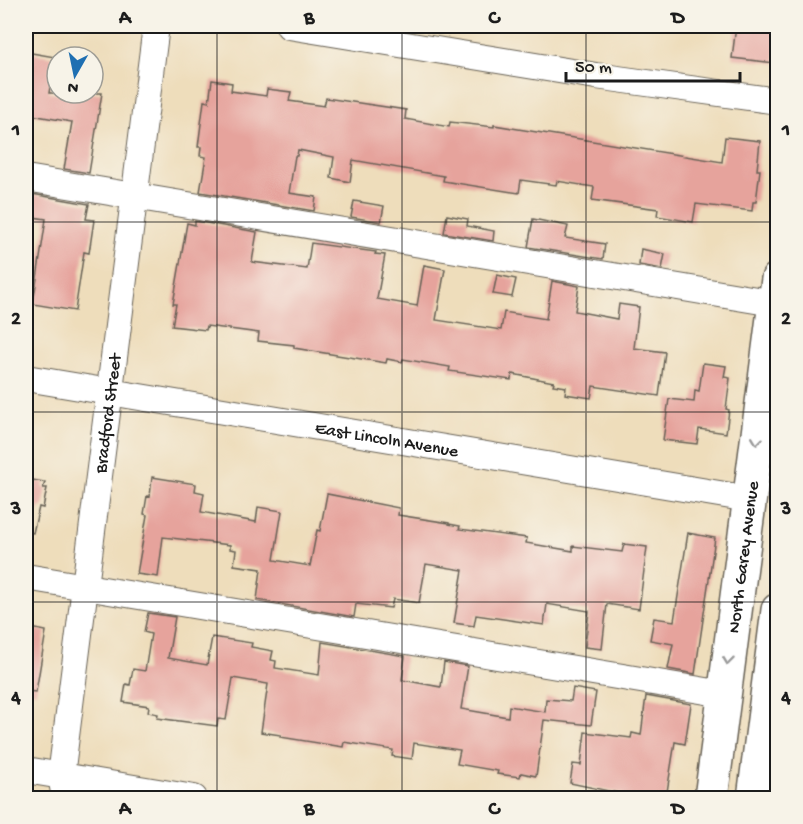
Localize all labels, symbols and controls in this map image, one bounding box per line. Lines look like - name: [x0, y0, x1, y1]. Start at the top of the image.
- text: A: [118, 8, 133, 31]
- text: B: [303, 8, 315, 31]
- text: C: [488, 8, 502, 31]
- text: D: [669, 8, 685, 31]
- north arrow: [45, 45, 105, 105]
- scale bar: [566, 45, 740, 83]
- text: 50 m: [575, 58, 612, 79]
- text: N: [66, 76, 80, 97]
- text: 1: [11, 120, 20, 143]
- text: 1: [781, 120, 790, 143]
- text: 2: [11, 309, 21, 332]
- text: 2: [781, 309, 791, 332]
- street label: Bradford Street: [91, 351, 128, 476]
- street label: East Lincoln Avenue: [313, 419, 460, 463]
- one-way arrow: [751, 437, 763, 446]
- street label: North Garey Avenue: [724, 479, 765, 635]
- text: 3: [10, 499, 21, 522]
- text: 3: [780, 499, 791, 522]
- one-way arrow: [723, 656, 735, 665]
- text: 4: [10, 688, 21, 711]
- text: 4: [780, 688, 791, 711]
- text: A: [118, 799, 133, 822]
- text: B: [303, 799, 315, 822]
- text: C: [488, 799, 502, 822]
- text: D: [669, 799, 685, 822]

